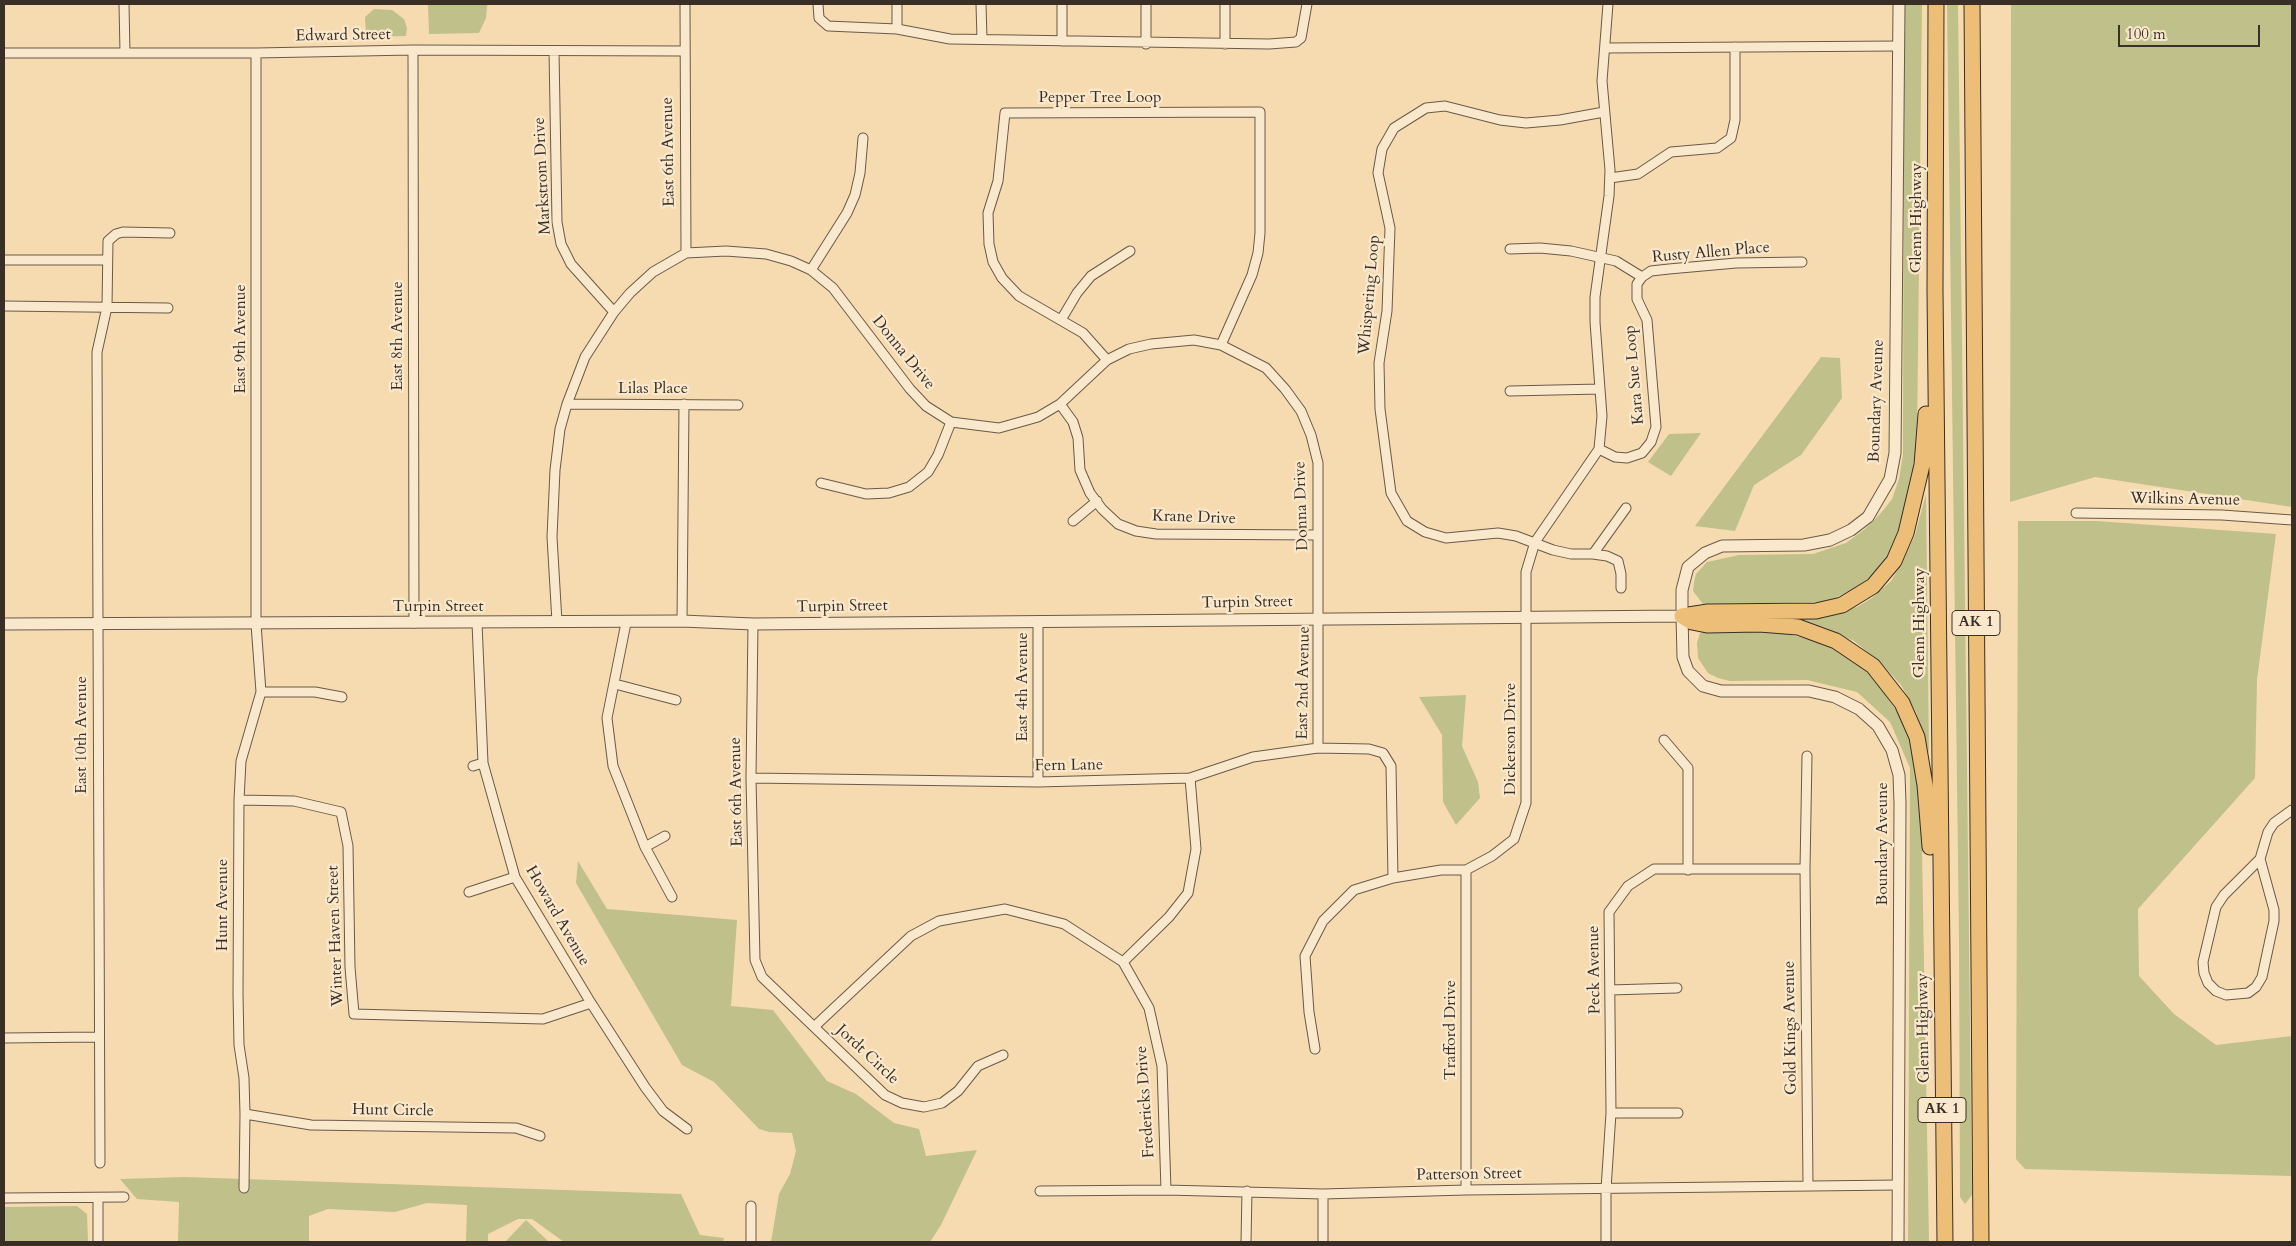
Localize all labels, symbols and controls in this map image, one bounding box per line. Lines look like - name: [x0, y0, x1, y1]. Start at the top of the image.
- scale bar: [2121, 15, 2264, 47]
- text: 100 m: [2126, 24, 2166, 44]
- street label: Edward Street: [295, 26, 391, 46]
- street label: Pepper Tree Loop: [1038, 88, 1162, 108]
- street label: East 6th Avenue: [658, 97, 680, 207]
- street label: Markstrom Drive: [530, 117, 556, 235]
- street label: Glenn Highway: [1907, 163, 1927, 273]
- street label: Whispering Loop: [1355, 234, 1385, 356]
- street label: Rusty Allen Place: [1651, 238, 1771, 268]
- street label: East 8th Avenue: [388, 281, 408, 391]
- street label: East 9th Avenue: [231, 284, 251, 394]
- street label: Donna Drive: [867, 312, 939, 394]
- street label: Kara Sue Loop: [1621, 324, 1649, 426]
- street label: Boundary Aveune: [1865, 339, 1889, 463]
- street label: Lilas Place: [618, 379, 688, 399]
- street label: Donna Drive: [1291, 461, 1313, 551]
- street label: Wilkins Avenue: [2130, 489, 2240, 511]
- street label: Krane Drive: [1152, 507, 1236, 529]
- street label: Glenn Highway: [1910, 568, 1930, 678]
- street label: Turpin Street: [1201, 593, 1293, 613]
- street label: Turpin Street: [392, 597, 484, 617]
- street label: Turpin Street: [796, 597, 888, 617]
- road number: AK 1: [1952, 610, 2000, 636]
- street label: East 2nd Avenue: [1293, 626, 1315, 740]
- street label: East 4th Avenue: [1013, 632, 1033, 742]
- street label: East 10th Avenue: [72, 676, 92, 794]
- street label: Dickerson Drive: [1501, 683, 1521, 795]
- street label: East 6th Avenue: [726, 737, 748, 847]
- street label: Fern Lane: [1035, 756, 1103, 776]
- street label: Boundary Aveune: [1873, 782, 1893, 906]
- street label: Hunt Avenue: [213, 859, 233, 951]
- street label: Howard Avenue: [521, 863, 593, 969]
- street label: Winter Haven Street: [324, 865, 348, 1007]
- street label: Peck Avenue: [1585, 925, 1605, 1015]
- street label: Gold Kings Avenue: [1780, 961, 1802, 1095]
- street label: Glenn Highway: [1913, 973, 1935, 1083]
- street label: Trafford Drive: [1441, 980, 1461, 1080]
- street label: Jordt Circle: [832, 1021, 902, 1089]
- street label: Fredericks Drive: [1132, 1045, 1160, 1159]
- road number: AK 1: [1918, 1098, 1966, 1122]
- street label: Hunt Circle: [352, 1101, 434, 1121]
- street label: Patterson Street: [1416, 1164, 1522, 1186]

